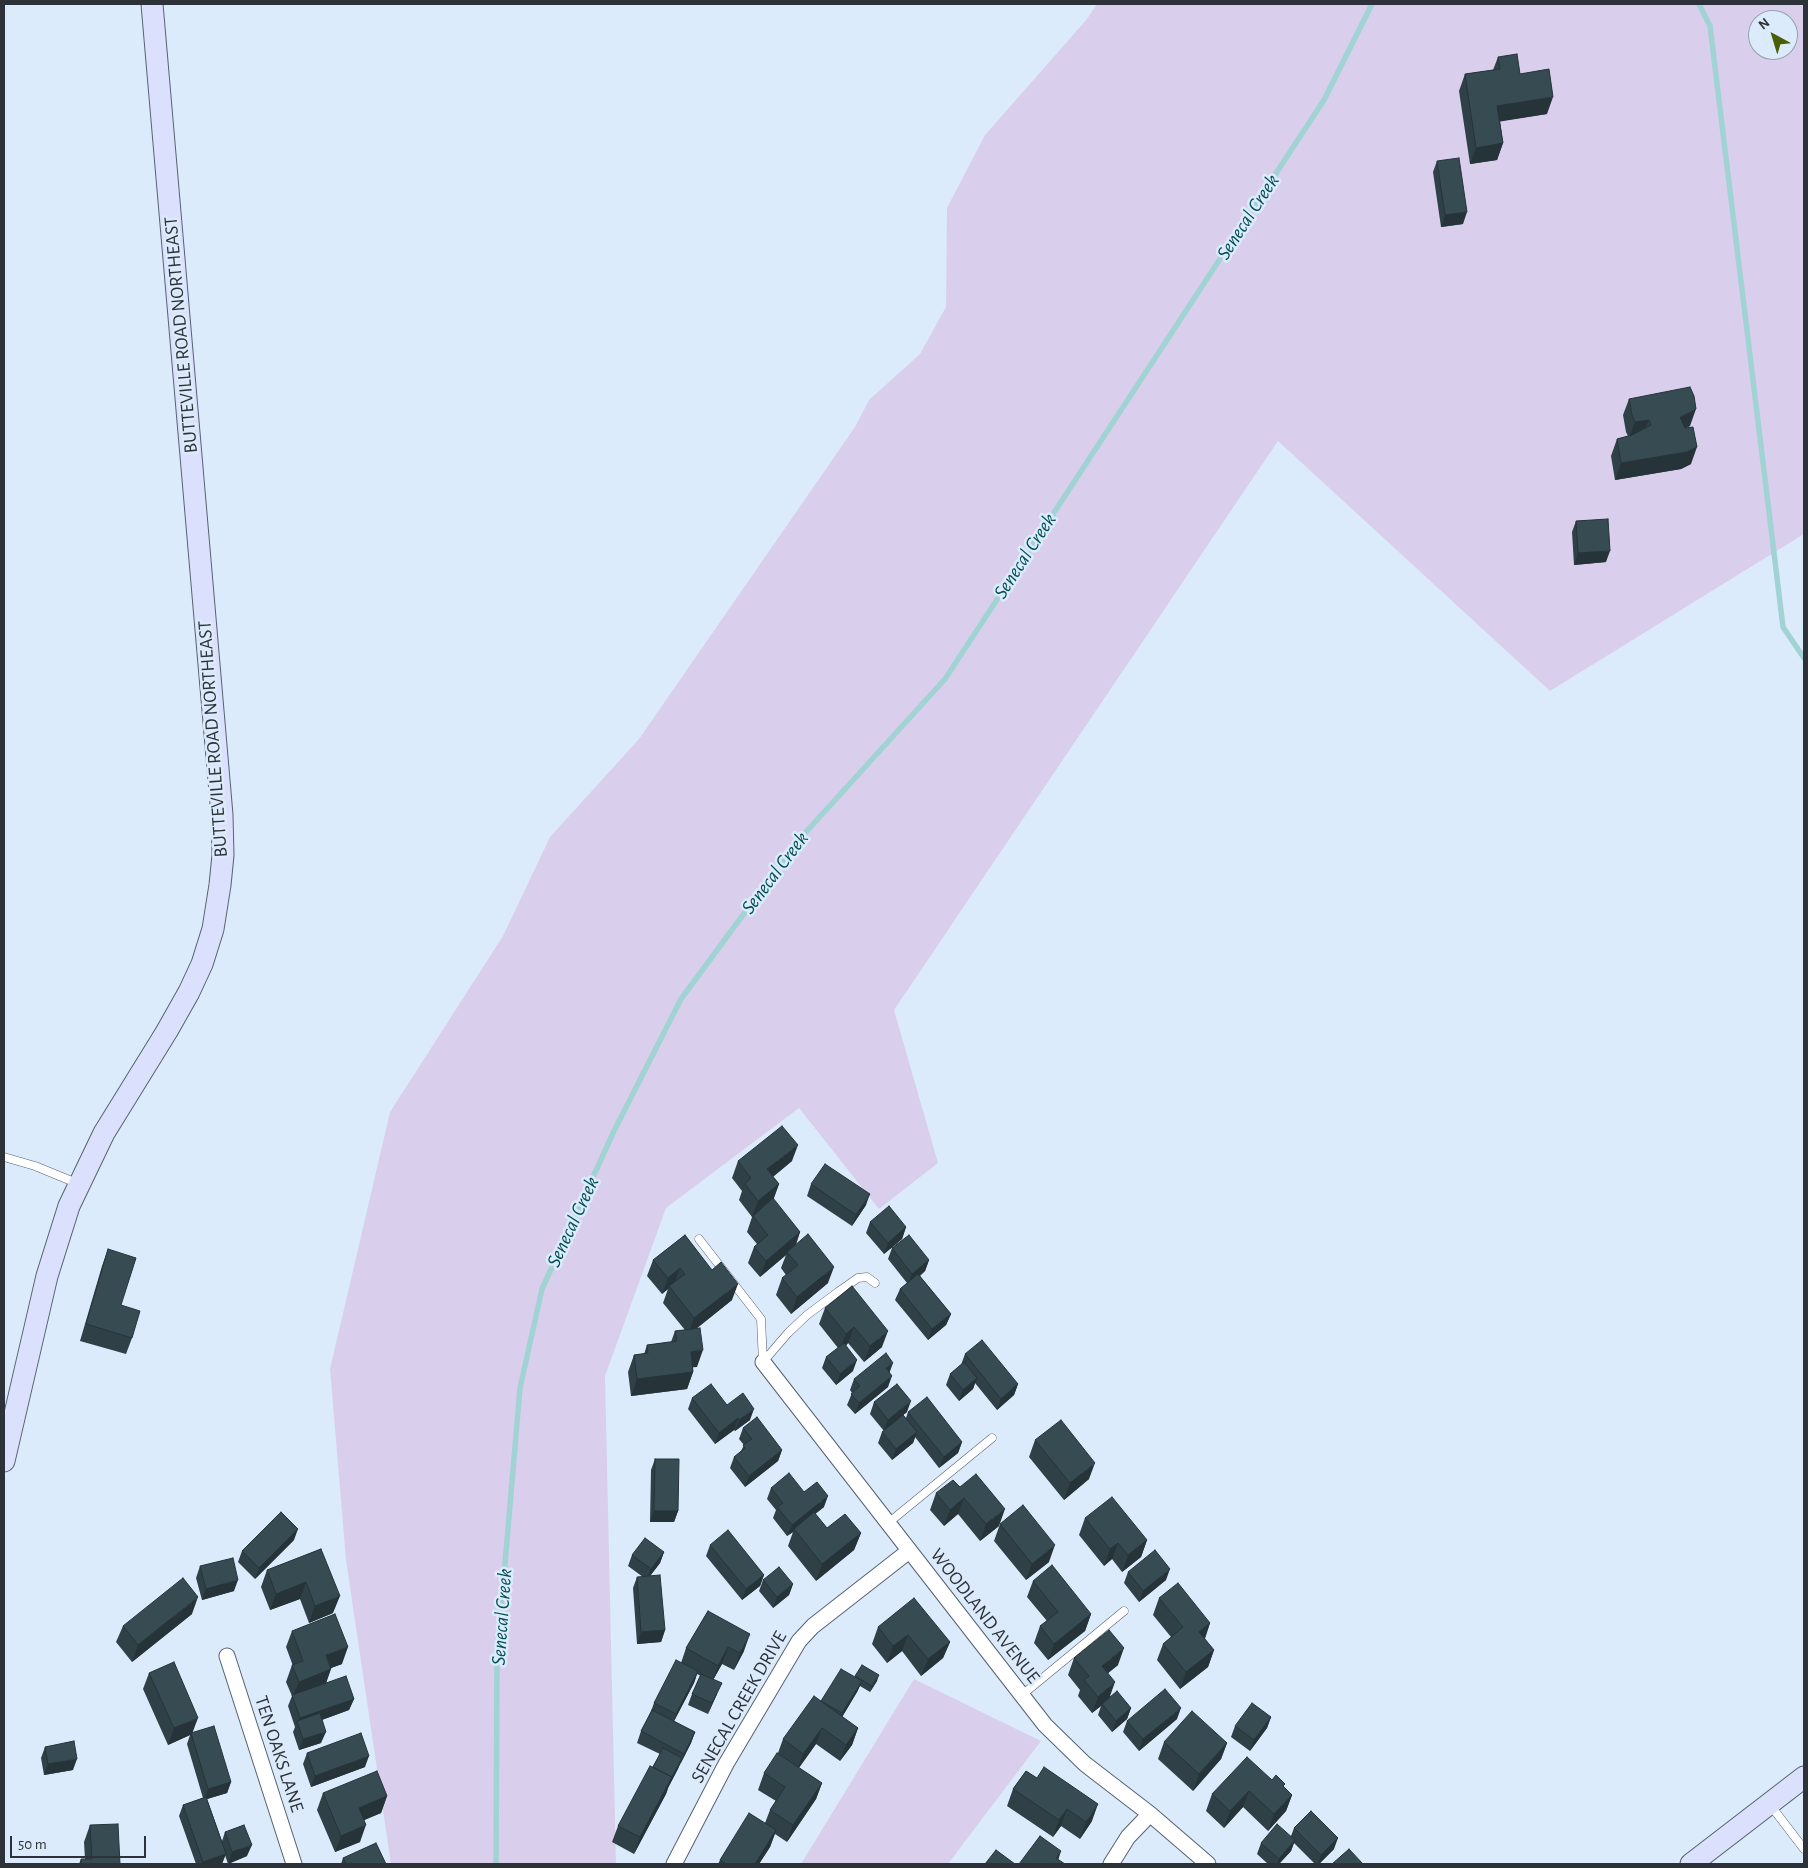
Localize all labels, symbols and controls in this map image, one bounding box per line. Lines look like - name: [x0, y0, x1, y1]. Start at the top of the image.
- north arrow: [1748, 10, 1798, 60]
- text: N: [1756, 16, 1772, 33]
- water label: Senecal Creek: [1212, 170, 1284, 264]
- street label: BUTTEVILLE ROAD NORTHEAST: [159, 216, 203, 454]
- water label: Senecal Creek: [989, 509, 1061, 603]
- street label: BUTTEVILLE ROAD NORTHEAST: [193, 620, 233, 858]
- water label: Senecal Creek: [736, 827, 814, 919]
- water label: Senecal Creek: [542, 1173, 604, 1271]
- street label: WOODLAND AVENUE: [925, 1544, 1045, 1688]
- water label: Senecal Creek: [487, 1568, 517, 1666]
- street label: SENECAL CREEK DRIVE: [686, 1627, 792, 1787]
- street label: TEN OAKS LANE: [249, 1693, 309, 1815]
- scale bar: [12, 1826, 149, 1858]
- text: 50 m: [18, 1837, 47, 1852]

